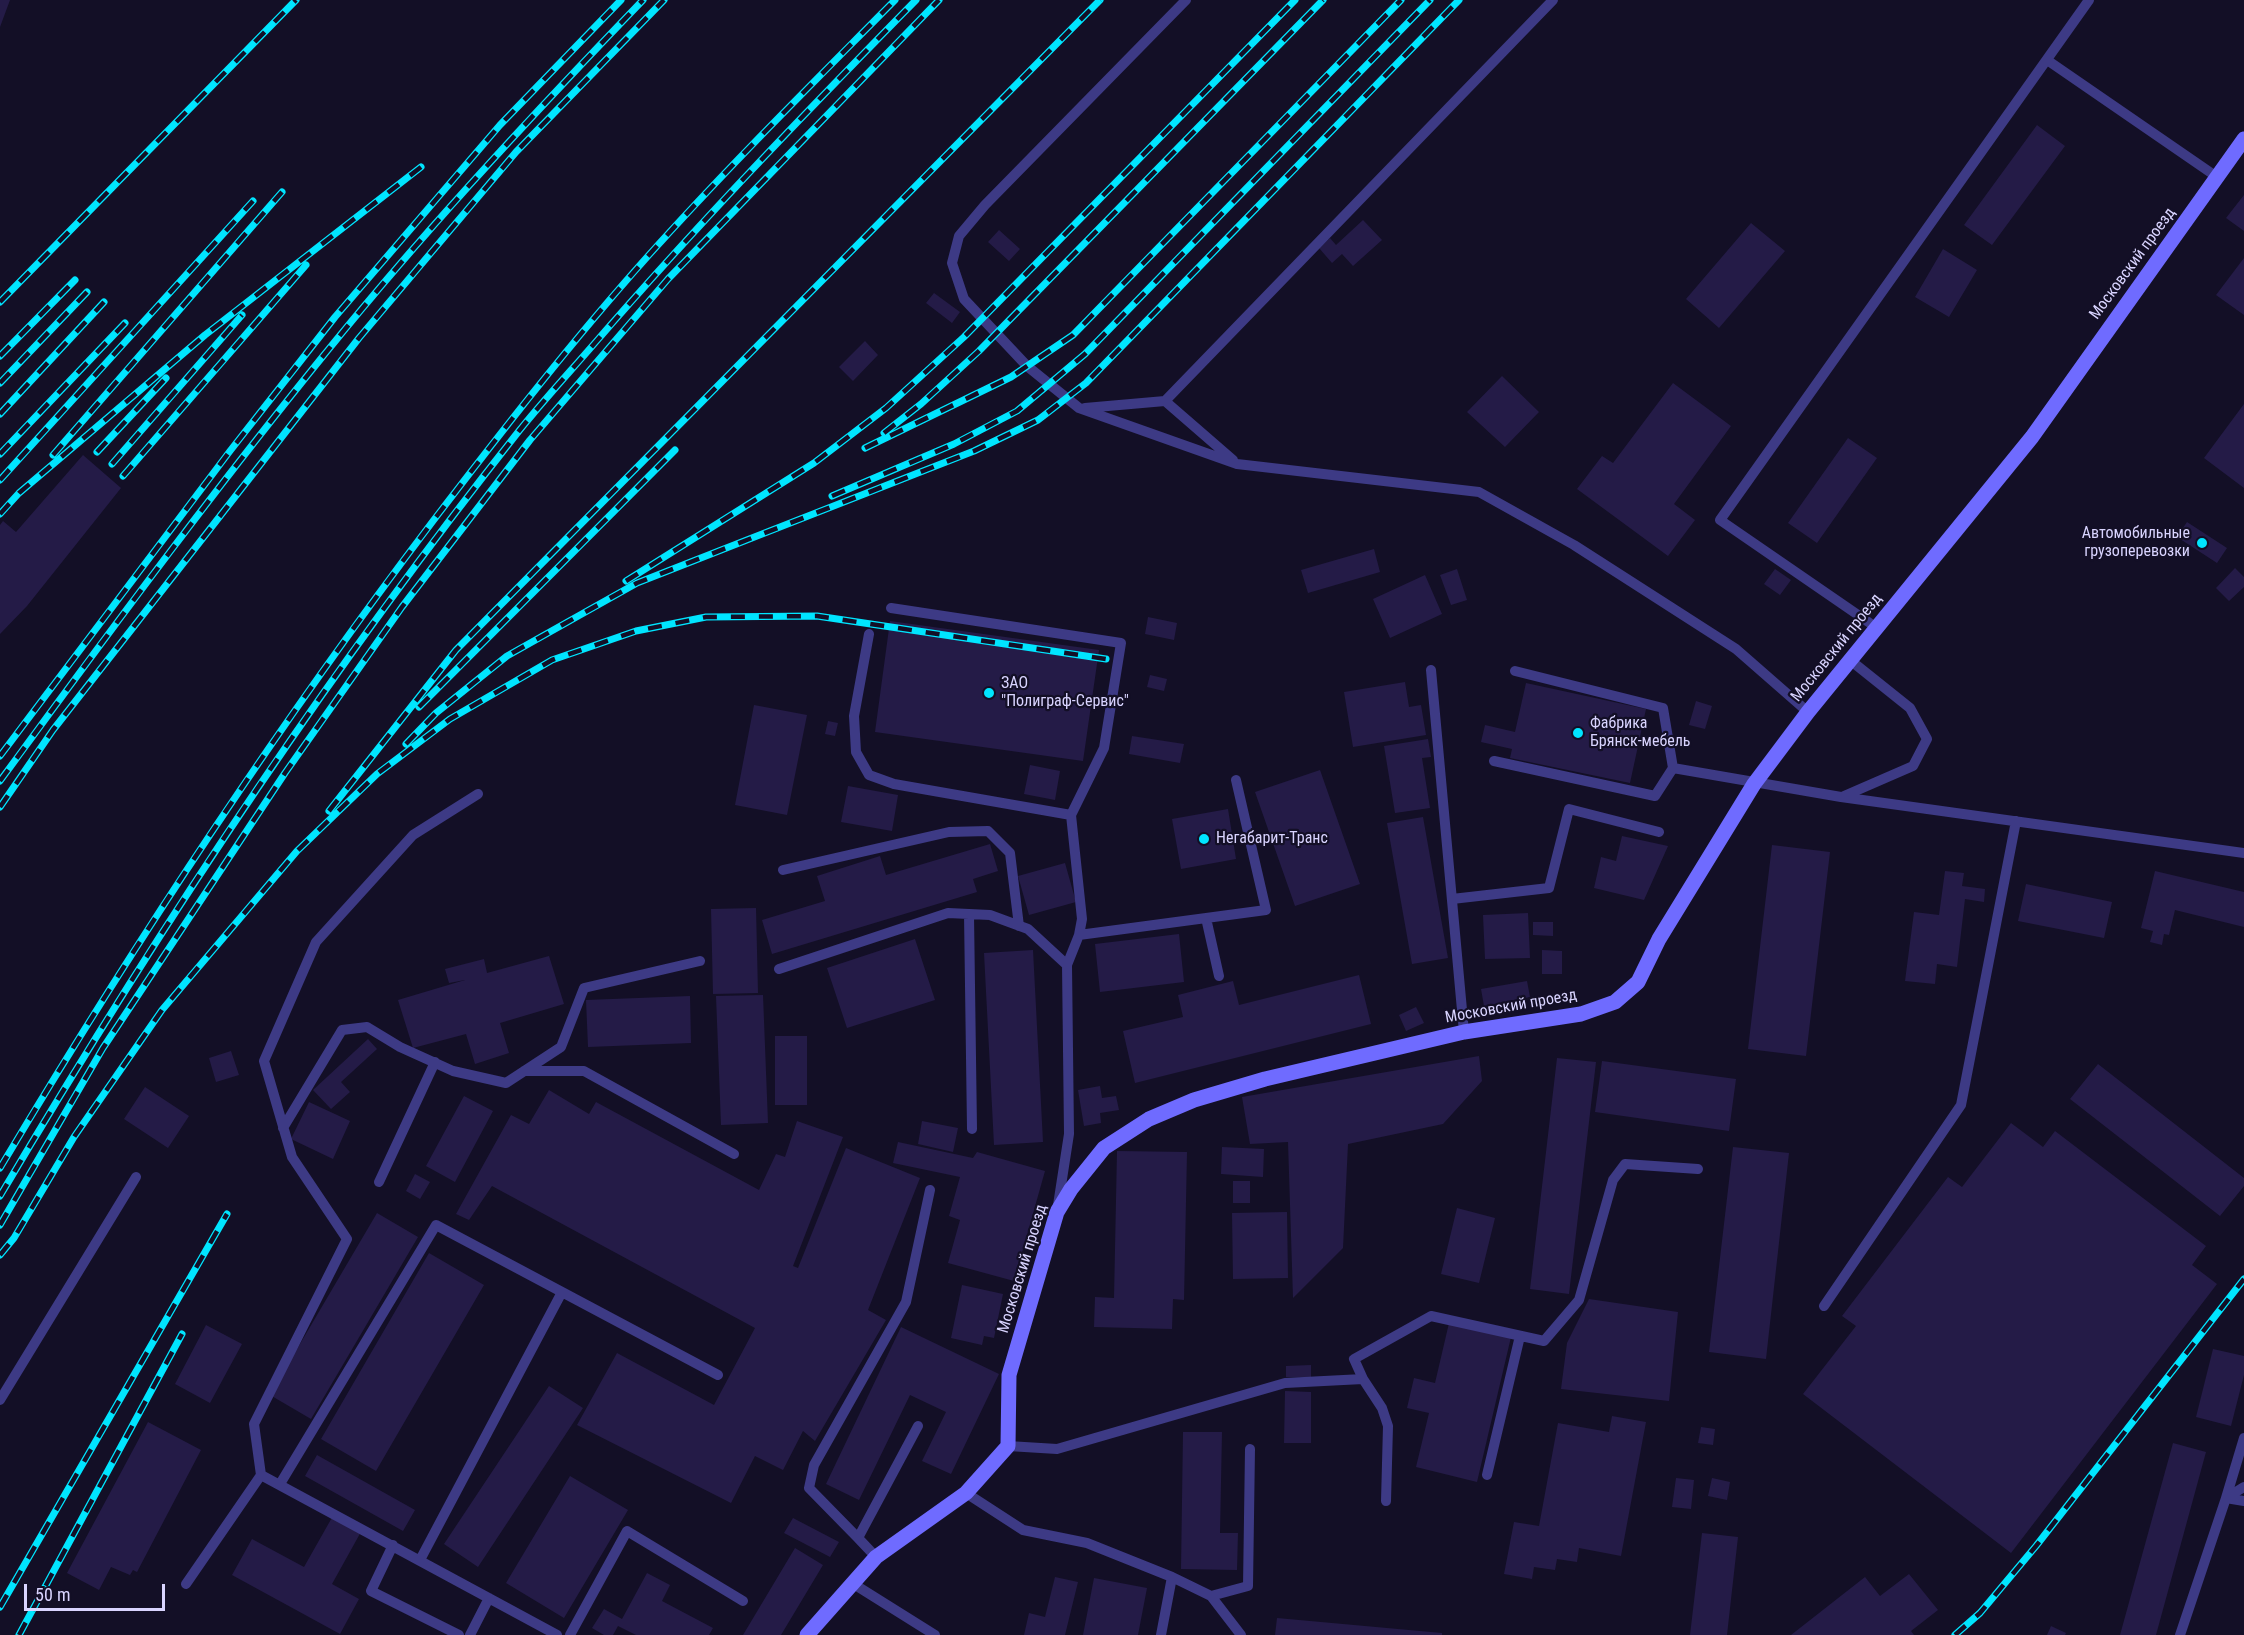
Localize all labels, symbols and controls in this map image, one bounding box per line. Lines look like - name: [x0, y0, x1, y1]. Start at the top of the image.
- street label: Московский проезд: [2086, 204, 2180, 324]
- place label: Автомобильные грузоперевозки: [2082, 524, 2190, 562]
- marker: Автомобильные грузоперевозки: [2195, 536, 2209, 550]
- street label: Московский проезд: [1788, 590, 1886, 706]
- place label: ЗАО "Полиграф-Сервис": [1001, 674, 1129, 712]
- marker: ЗАО "Полиграф-Сервис": [982, 686, 996, 700]
- place label: Фабрика Брянск-мебель: [1590, 714, 1691, 752]
- marker: Фабрика Брянск-мебель: [1571, 726, 1585, 740]
- place label: Негабарит-Транс: [1216, 829, 1328, 849]
- marker: Негабарит-Транс: [1197, 832, 1211, 846]
- street label: Московский проезд: [1444, 986, 1578, 1028]
- street label: Московский проезд: [994, 1202, 1052, 1336]
- scale bar: [27, 1572, 168, 1610]
- text: 50 m: [35, 1584, 70, 1605]

